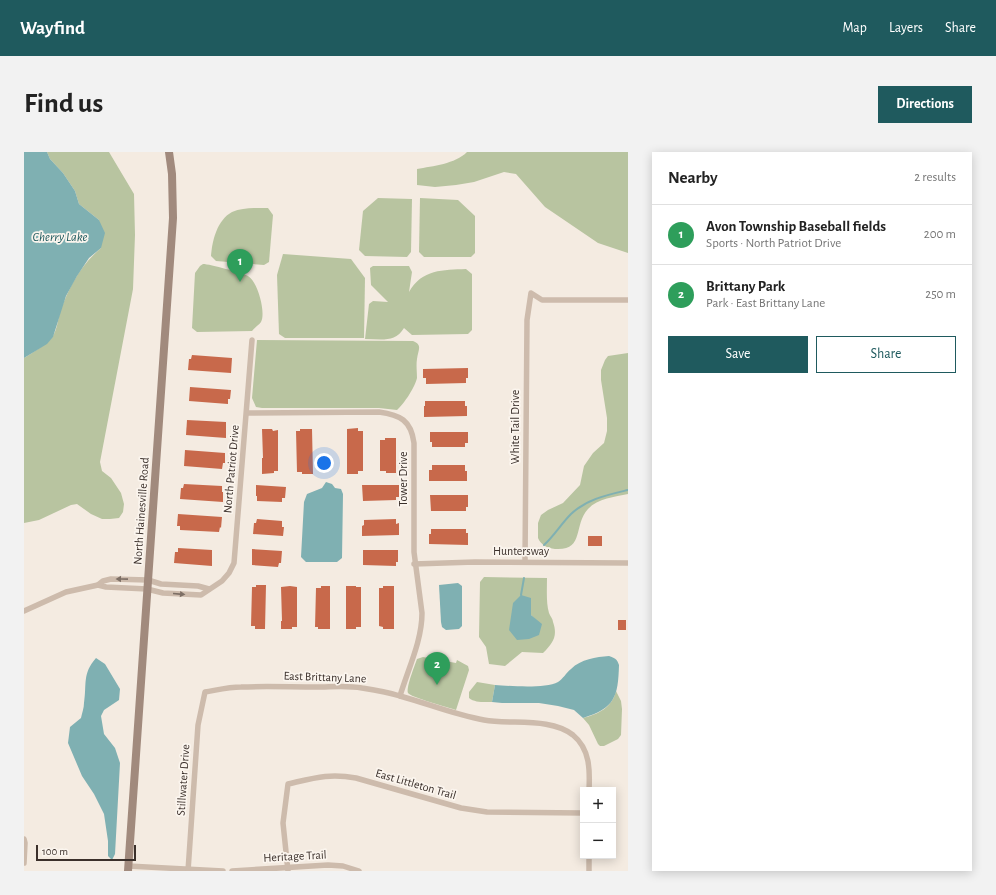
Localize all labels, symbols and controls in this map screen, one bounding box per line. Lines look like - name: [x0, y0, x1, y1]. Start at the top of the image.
- text: Wayfind: [20, 19, 85, 38]
- text: Map: [842, 21, 867, 35]
- text: Layers: [889, 21, 923, 35]
- text: Share: [945, 21, 976, 35]
- button: Directions: [878, 86, 972, 123]
- text: Find us: [24, 90, 103, 118]
- text: Nearby: [668, 169, 718, 186]
- text: 2 results: [914, 171, 956, 184]
- text: Avon Township Baseball fields: [706, 219, 886, 234]
- text: 1: [679, 228, 683, 241]
- text: 200 m: [924, 228, 956, 241]
- water label: Cherry Lake: [33, 231, 88, 244]
- text: Sports · North Patriot Drive: [706, 237, 841, 250]
- pin: 1: [227, 249, 253, 282]
- text: Brittany Park: [706, 279, 785, 294]
- text: 2: [678, 288, 684, 301]
- text: 250 m: [925, 288, 956, 301]
- text: Park · East Brittany Lane: [706, 297, 825, 310]
- button: Save: [668, 336, 808, 373]
- button: Share: [816, 336, 956, 373]
- street label: White Tail Drive: [509, 390, 521, 464]
- street label: North Patriot Drive: [221, 424, 241, 514]
- street label: Tower Drive: [397, 451, 409, 507]
- your location: [314, 453, 334, 473]
- street label: North Hainesville Road: [131, 457, 151, 565]
- street label: Huntersway: [493, 545, 549, 558]
- one-way arrow: [115, 576, 128, 582]
- one-way arrow: [173, 591, 185, 598]
- pin: 2: [424, 652, 450, 685]
- street label: East Brittany Lane: [283, 670, 367, 685]
- street label: Stillwater Drive: [175, 744, 191, 816]
- street label: East Littleton Trail: [374, 767, 458, 801]
- map controls: [580, 787, 616, 859]
- button: +: [580, 787, 616, 823]
- button: −: [580, 823, 616, 859]
- scale bar: [36, 843, 136, 862]
- text: 100 m: [42, 846, 68, 857]
- street label: Heritage Trail: [263, 848, 327, 864]

